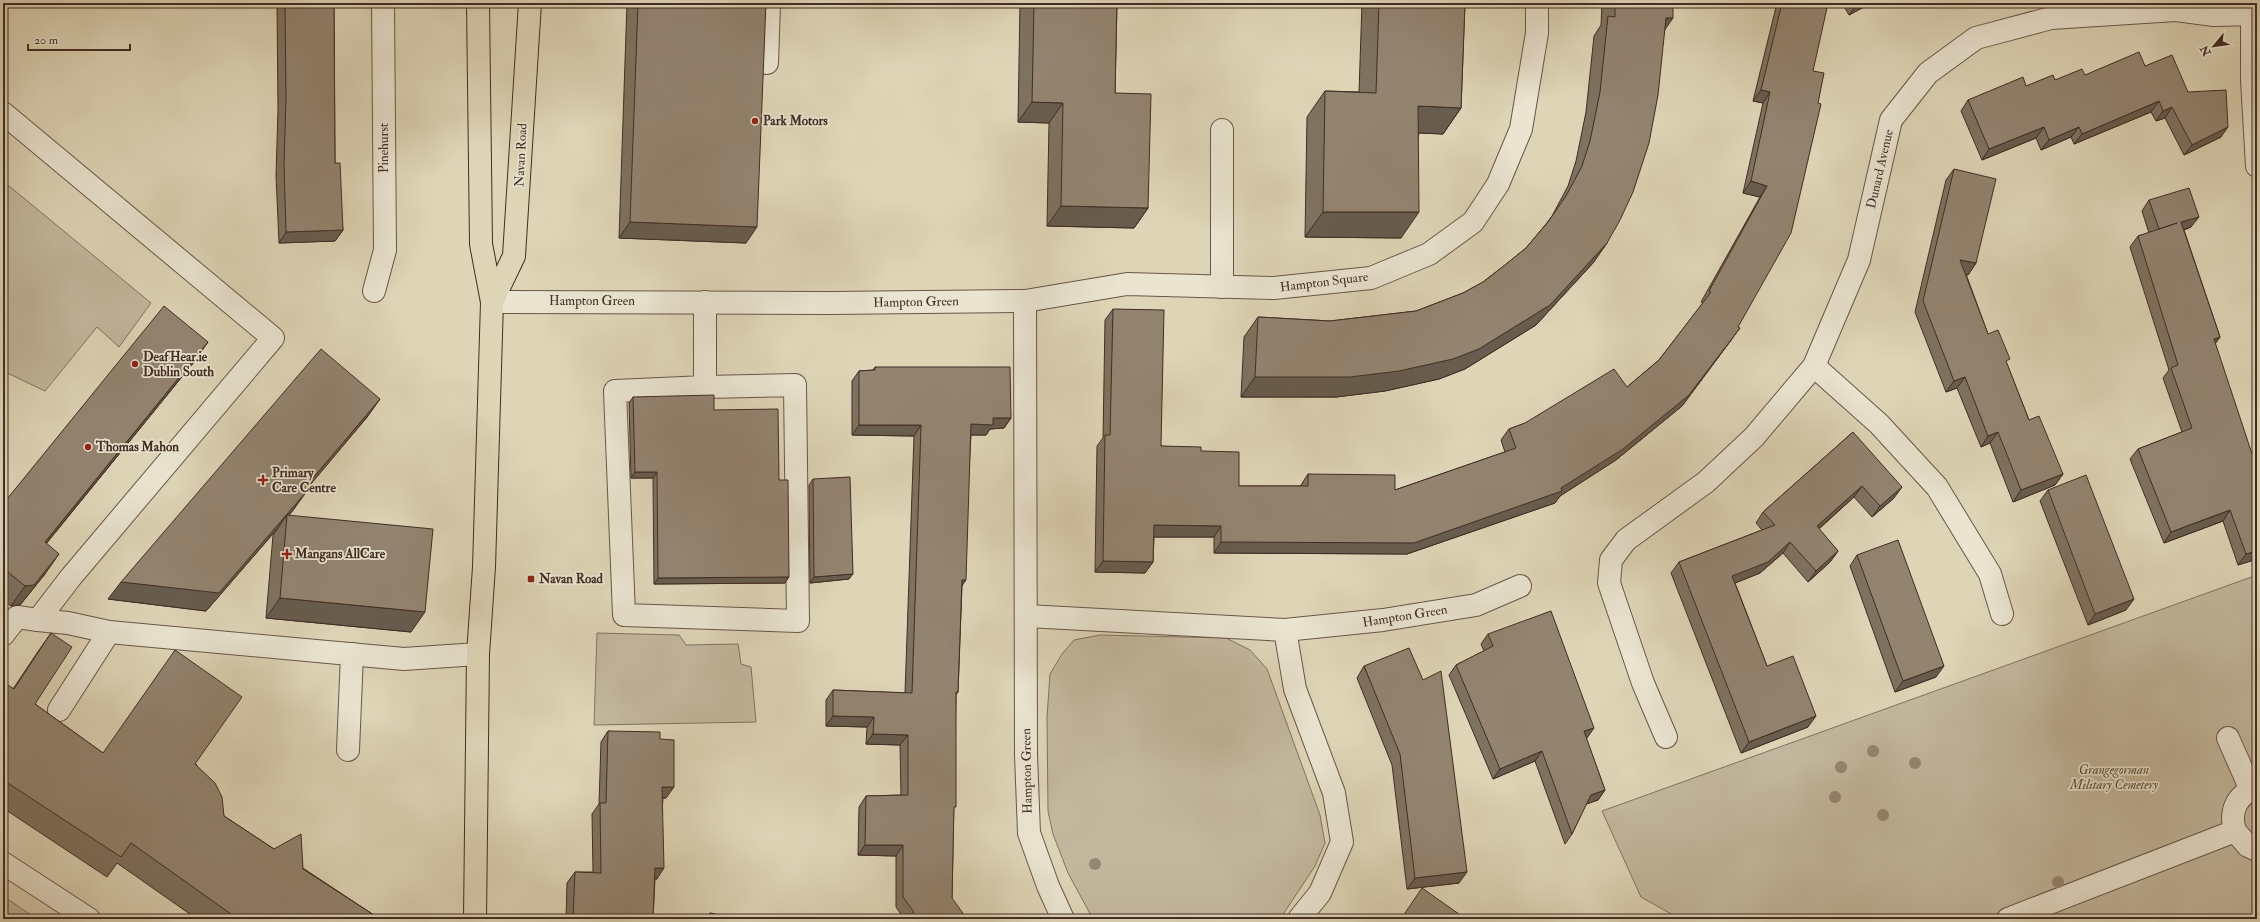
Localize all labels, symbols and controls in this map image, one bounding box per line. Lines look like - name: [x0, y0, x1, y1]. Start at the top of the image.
- scale bar: [28, 26, 130, 52]
- north arrow: [2194, 26, 2234, 66]
- text: 20 m: [34, 33, 59, 48]
- text: N: [2197, 42, 2214, 59]
- place label: Park Motors: [763, 113, 828, 129]
- marker: Park Motors: [750, 116, 760, 126]
- street label: Navan Road: [511, 122, 531, 187]
- street label: Pinehurst: [376, 123, 392, 173]
- street label: Dunard Avenue: [1863, 127, 1897, 210]
- street label: Hampton Square: [1279, 269, 1370, 296]
- street label: Hampton Green: [549, 293, 635, 310]
- street label: Hampton Green: [873, 293, 959, 312]
- place label: DeafHear.ie Dublin South: [143, 349, 214, 380]
- marker: DeafHear.ie Dublin South: [130, 359, 140, 369]
- place label: Thomas Mahon: [95, 439, 179, 455]
- marker: Thomas Mahon: [83, 442, 93, 452]
- place label: Primary Care Centre: [272, 465, 336, 496]
- marker: Primary Care Centre: [257, 474, 269, 486]
- place label: Mangans AllCare: [294, 546, 386, 563]
- marker: Mangans AllCare: [282, 549, 292, 559]
- place label: Navan Road: [538, 571, 604, 587]
- marker: Navan Road: [526, 574, 536, 584]
- street label: Hampton Green: [1361, 601, 1449, 632]
- street label: Hampton Green: [1018, 728, 1037, 814]
- park label: Grangegorman Military Cemetery: [2069, 762, 2159, 793]

